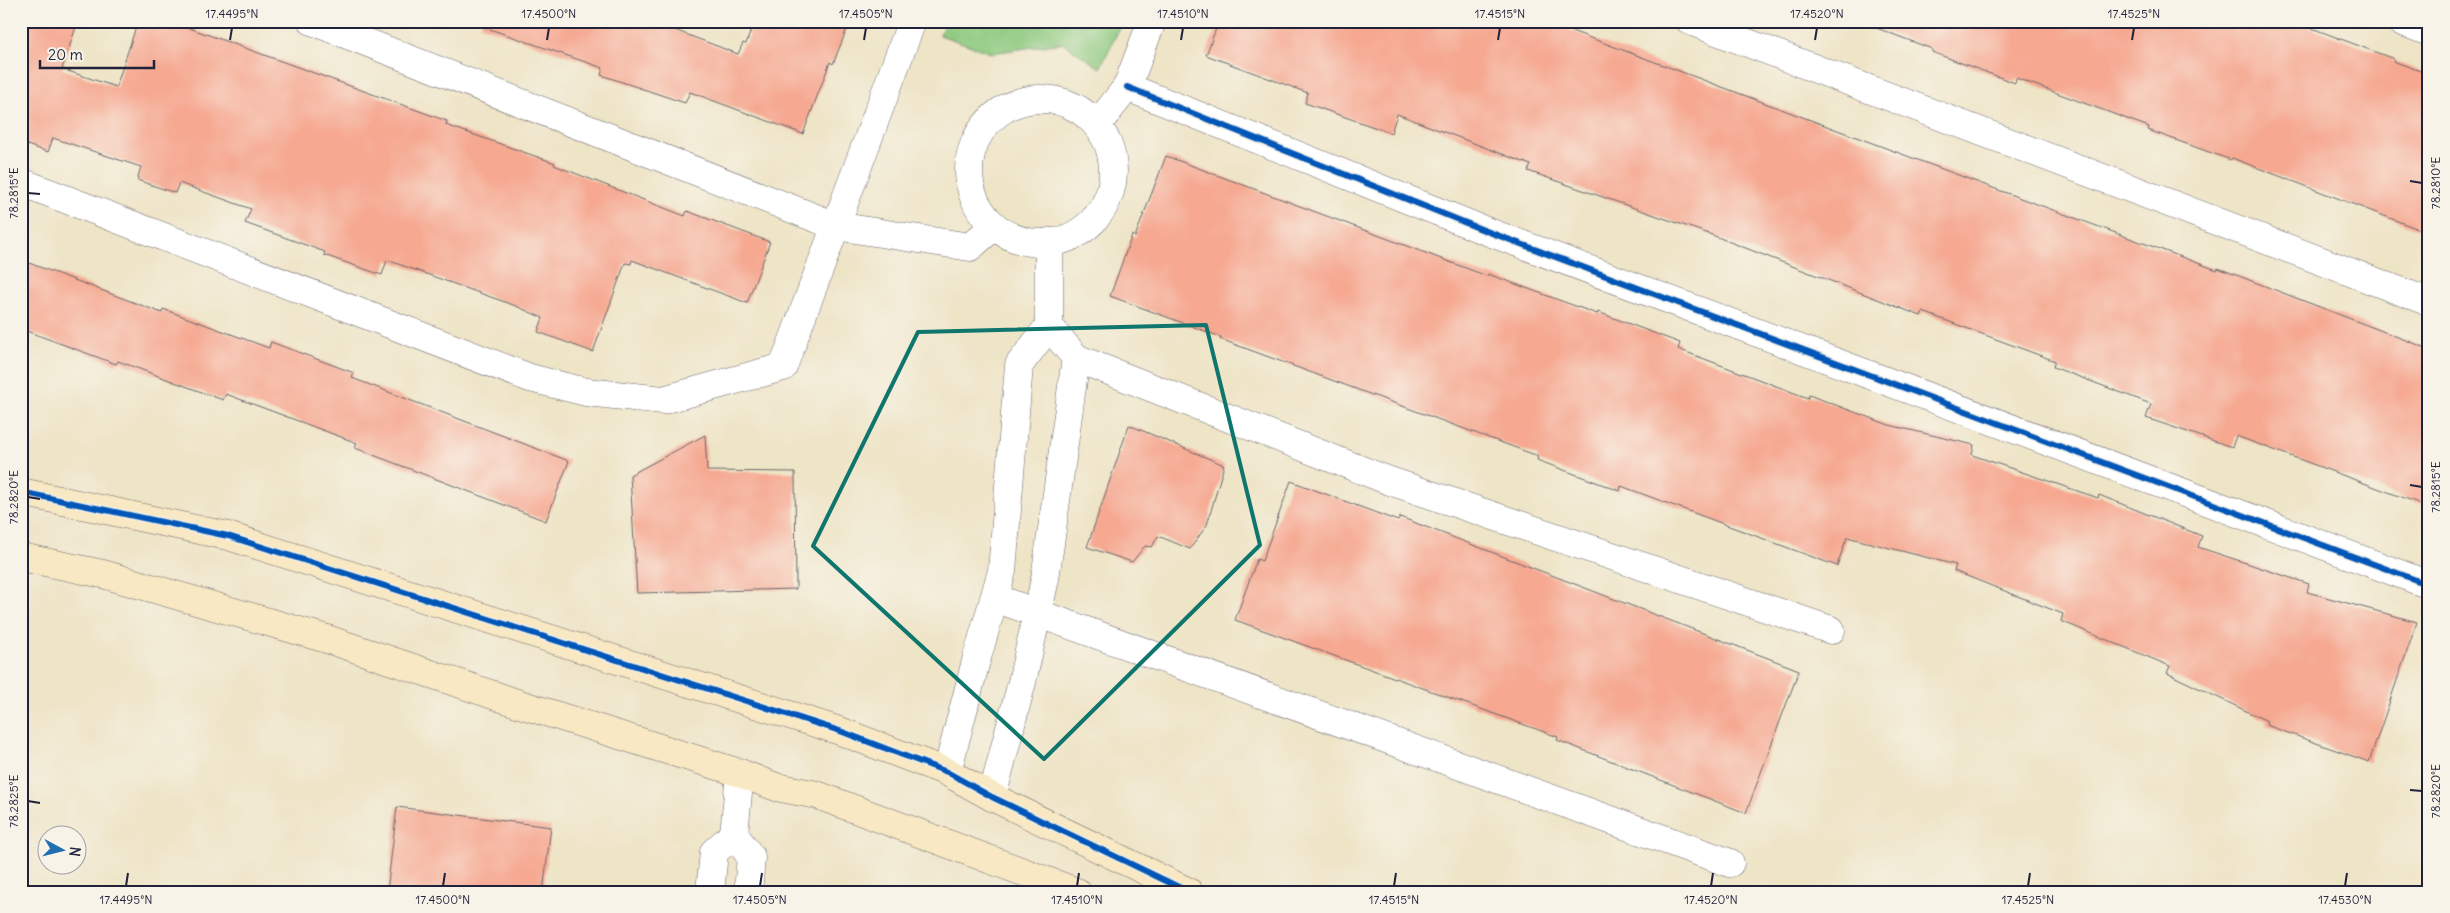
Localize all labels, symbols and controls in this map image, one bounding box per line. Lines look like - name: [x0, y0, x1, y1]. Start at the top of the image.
- text: 17.4495°N: [206, 6, 258, 21]
- text: 17.4500°N: [522, 6, 576, 21]
- text: 17.4505°N: [839, 6, 893, 21]
- text: 17.4510°N: [1157, 6, 1209, 21]
- text: 17.4515°N: [1475, 6, 1525, 21]
- text: 17.4520°N: [1790, 6, 1844, 21]
- text: 17.4525°N: [2108, 6, 2160, 21]
- scale bar: [40, 38, 154, 70]
- text: 20 m: [48, 45, 83, 64]
- text: 78.2810°E: [2428, 157, 2443, 209]
- text: 78.2815°E: [6, 167, 21, 219]
- text: 78.2815°E: [2428, 461, 2443, 513]
- text: 78.2820°E: [6, 470, 21, 524]
- text: 78.2820°E: [2428, 764, 2443, 818]
- text: 78.2825°E: [6, 774, 21, 828]
- north arrow: [38, 826, 88, 876]
- text: N: [65, 846, 84, 857]
- text: 17.4495°N: [100, 892, 152, 907]
- text: 17.4500°N: [416, 892, 470, 907]
- text: 17.4505°N: [733, 892, 787, 907]
- text: 17.4510°N: [1051, 892, 1103, 907]
- text: 17.4515°N: [1369, 892, 1419, 907]
- text: 17.4520°N: [1684, 892, 1738, 907]
- text: 17.4525°N: [2002, 892, 2054, 907]
- text: 17.4530°N: [2318, 892, 2372, 907]

